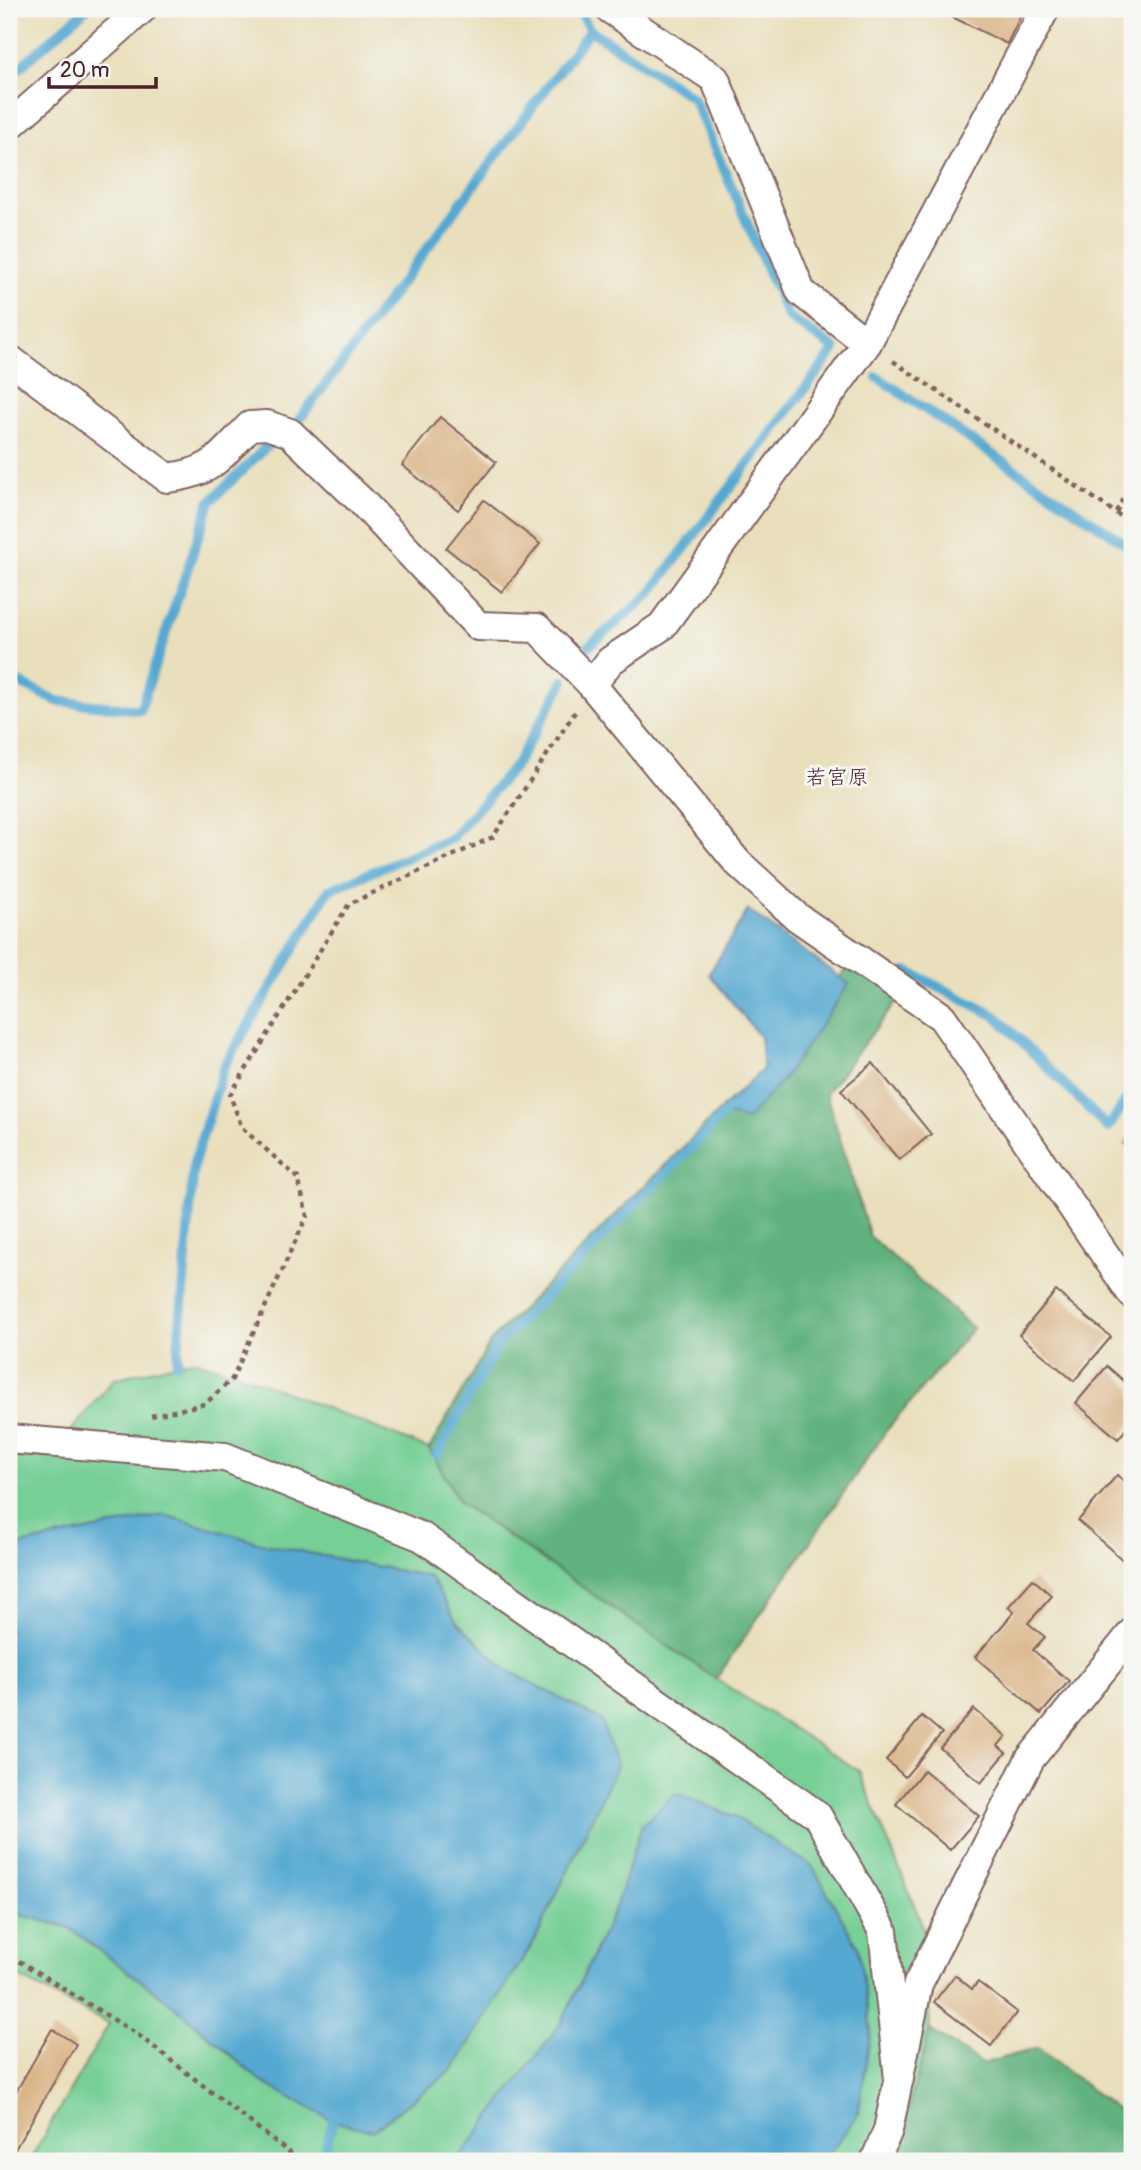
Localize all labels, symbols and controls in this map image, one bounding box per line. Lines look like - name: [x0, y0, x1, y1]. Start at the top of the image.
- scale bar: [49, 46, 156, 90]
- text: 20 m: [60, 57, 109, 84]
- district label: 若宮原: [806, 764, 869, 791]

